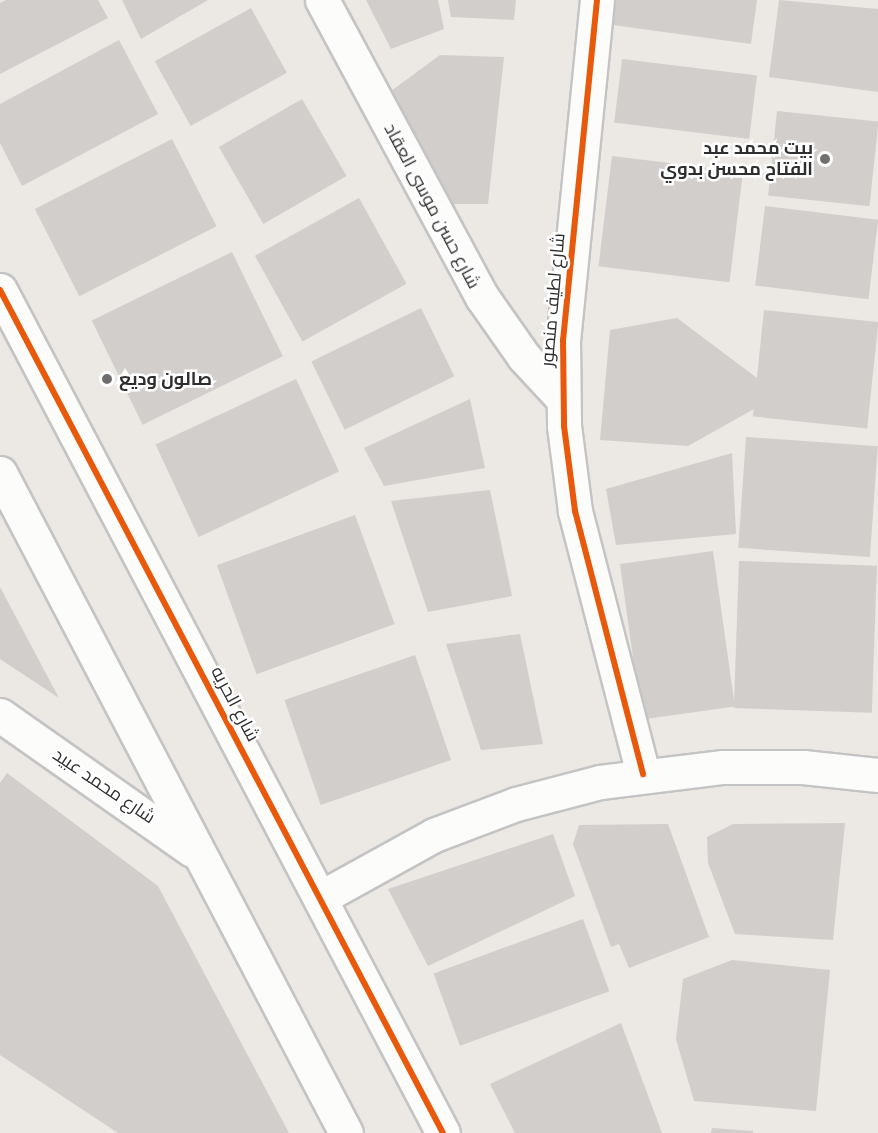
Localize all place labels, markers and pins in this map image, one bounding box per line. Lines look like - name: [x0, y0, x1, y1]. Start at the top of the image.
- place label: بيت محمد عبد الفتاح محسن بدوي: [660, 138, 813, 180]
- marker: بيت محمد عبد الفتاح محسن بدوي: [818, 152, 832, 166]
- place label: صالون وديع: [119, 368, 212, 390]
- marker: صالون وديع: [100, 372, 114, 386]

